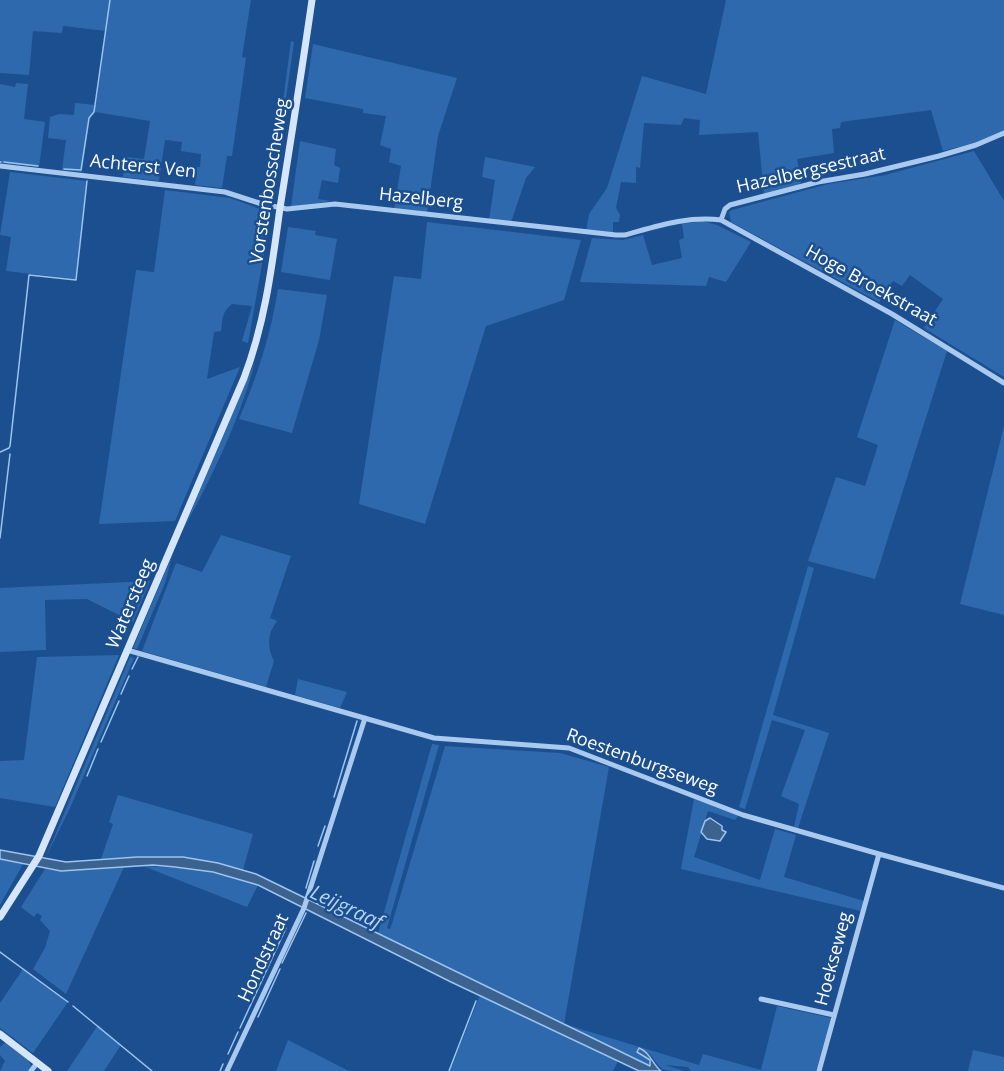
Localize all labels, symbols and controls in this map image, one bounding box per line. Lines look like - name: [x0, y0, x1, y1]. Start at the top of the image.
- street label: Vorstenbosscheweg: [246, 97, 294, 265]
- street label: Hazelbergsestraat: [734, 143, 888, 199]
- street label: Achterst Ven: [89, 151, 197, 183]
- street label: Hazelberg: [378, 184, 464, 214]
- street label: Hoge Broekstraat: [802, 241, 940, 331]
- street label: Watersteeg: [102, 556, 160, 652]
- street label: Roestenburgseweg: [563, 725, 721, 799]
- water label: Leijgraaf: [306, 881, 386, 935]
- street label: Hondstraat: [234, 910, 294, 1006]
- street label: Hoekseweg: [811, 910, 857, 1008]

